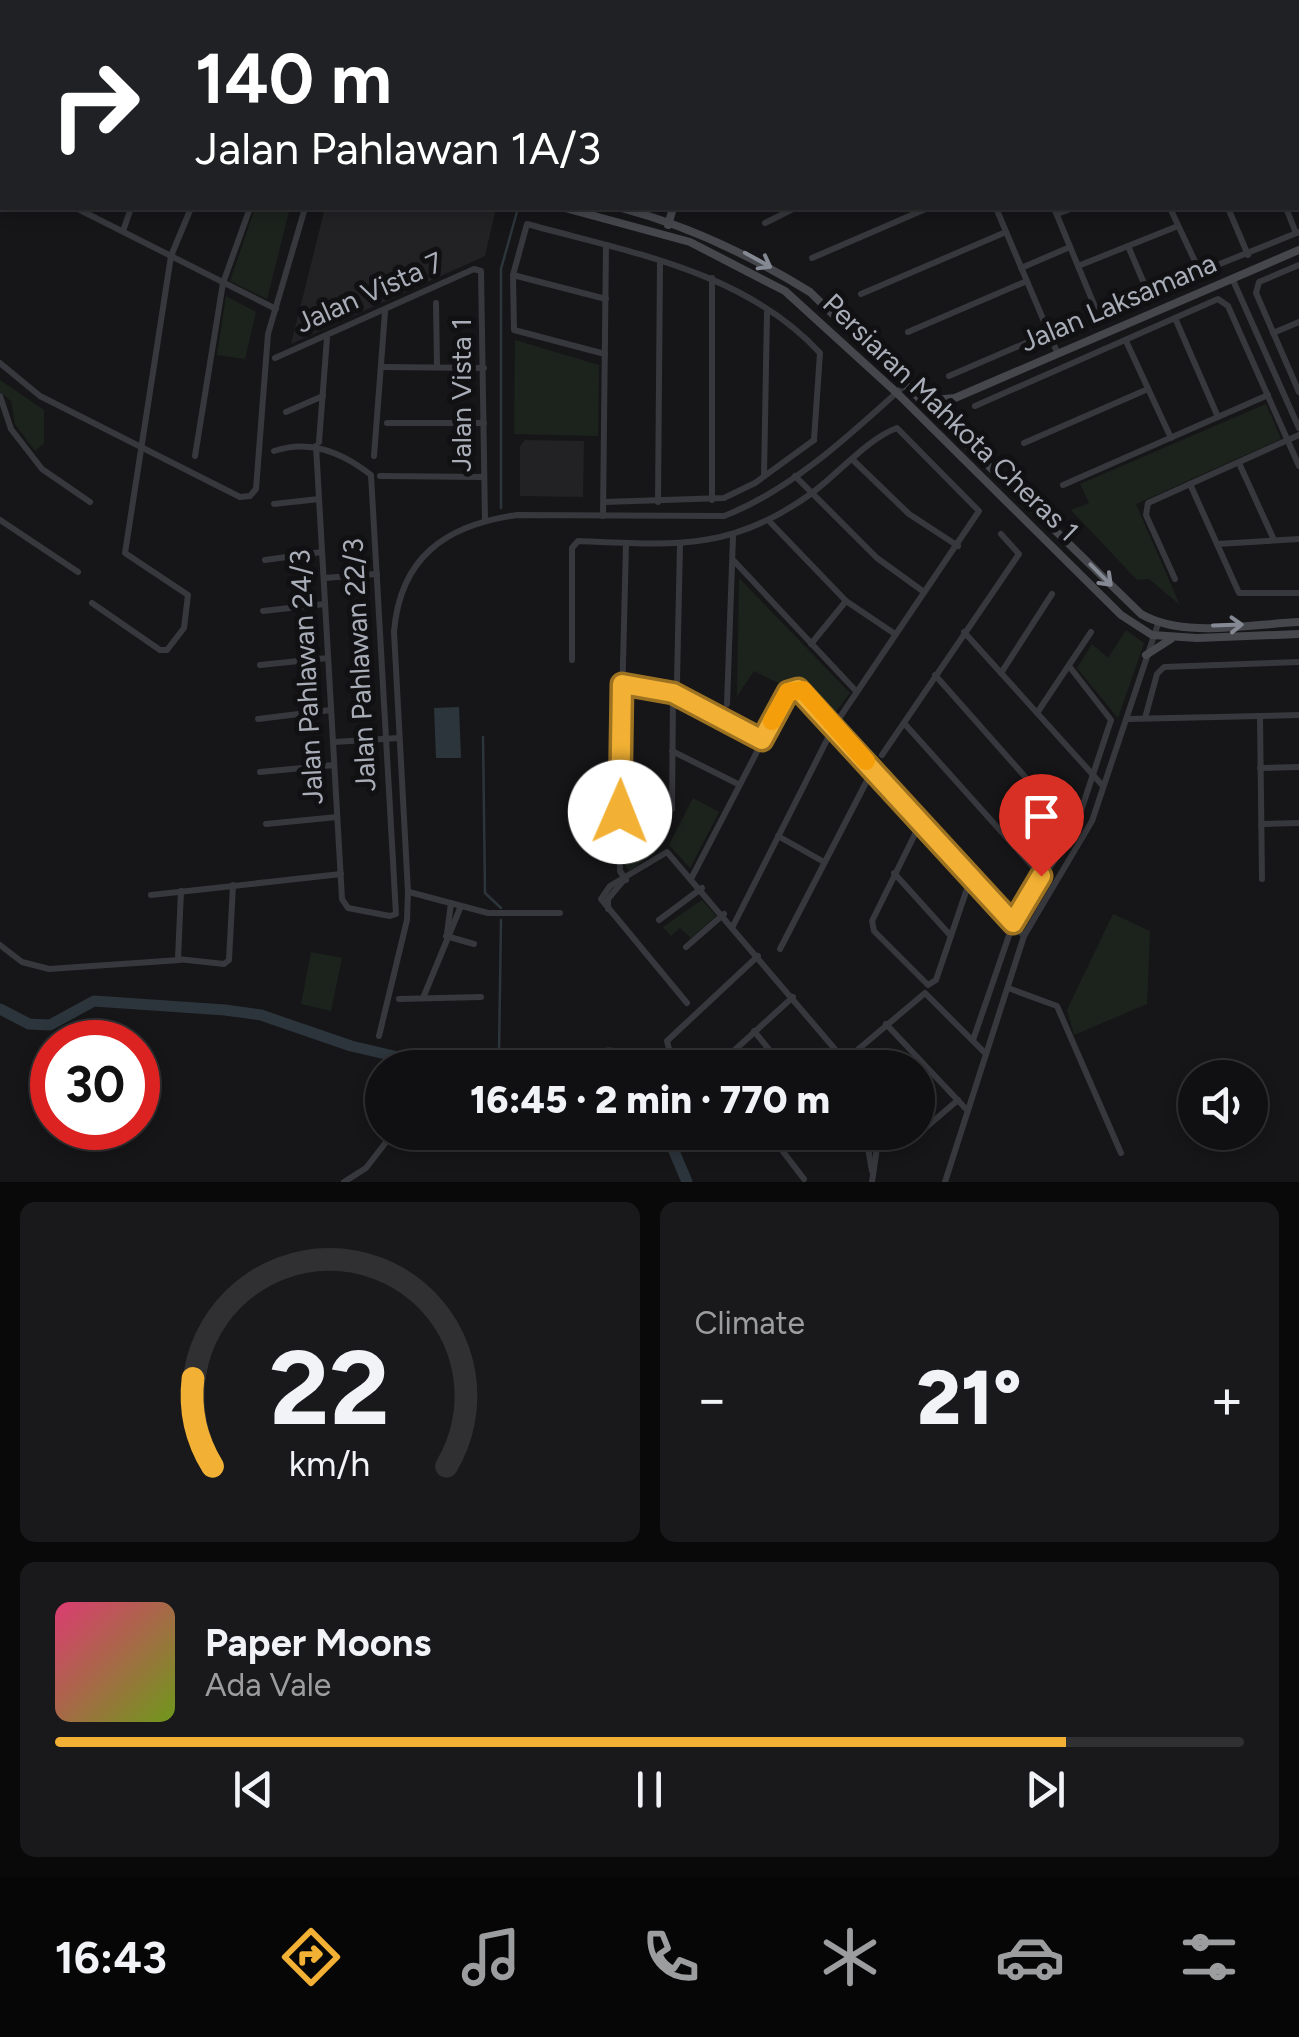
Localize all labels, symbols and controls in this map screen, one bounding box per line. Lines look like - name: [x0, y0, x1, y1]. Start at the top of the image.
- text: 140 m: [195, 36, 392, 121]
- icon: right: [30, 40, 160, 170]
- text: Jalan Pahlawan 1A/3: [195, 121, 601, 175]
- street label: Jalan Vista 7: [290, 244, 448, 340]
- street label: Jalan Laksamana: [1015, 245, 1221, 359]
- one-way arrow: [743, 251, 772, 271]
- street label: Persiaran Mahkota Cheras 1: [816, 286, 1086, 548]
- street label: Jalan Vista 1: [444, 318, 478, 472]
- street label: Jalan Pahlawan 22/3: [335, 537, 383, 793]
- street label: Jalan Pahlawan 24/3: [282, 549, 330, 805]
- one-way arrow: [1088, 562, 1112, 586]
- one-way arrow: [1212, 615, 1244, 634]
- position arrow: [568, 760, 672, 864]
- pin: [999, 774, 1084, 877]
- icon: arrive: [1014, 789, 1069, 844]
- speed limit sign: 30: [30, 1020, 160, 1150]
- map controls: [1178, 1060, 1268, 1150]
- button: sound: [1178, 1060, 1268, 1150]
- text: 16:45 · 2 min · 770 m: [470, 1077, 830, 1123]
- text: Climate: [695, 1304, 805, 1342]
- text: 22: [270, 1325, 390, 1450]
- text: 21°: [917, 1353, 1022, 1443]
- text: −: [695, 1366, 729, 1432]
- text: +: [1210, 1366, 1244, 1432]
- text: km/h: [289, 1442, 371, 1485]
- text: Paper Moons: [205, 1620, 431, 1666]
- text: Ada Vale: [205, 1666, 331, 1704]
- icon: previous: [226, 1762, 281, 1817]
- icon: pause: [622, 1762, 677, 1817]
- icon: next: [1018, 1762, 1073, 1817]
- icon: directions: [276, 1922, 346, 1992]
- icon: music: [456, 1922, 526, 1992]
- icon: phone: [636, 1922, 706, 1992]
- icon: climate: [815, 1922, 885, 1992]
- icon: car: [995, 1922, 1065, 1992]
- icon: filters: [1174, 1922, 1244, 1992]
- text: 16:43: [55, 1930, 167, 1984]

